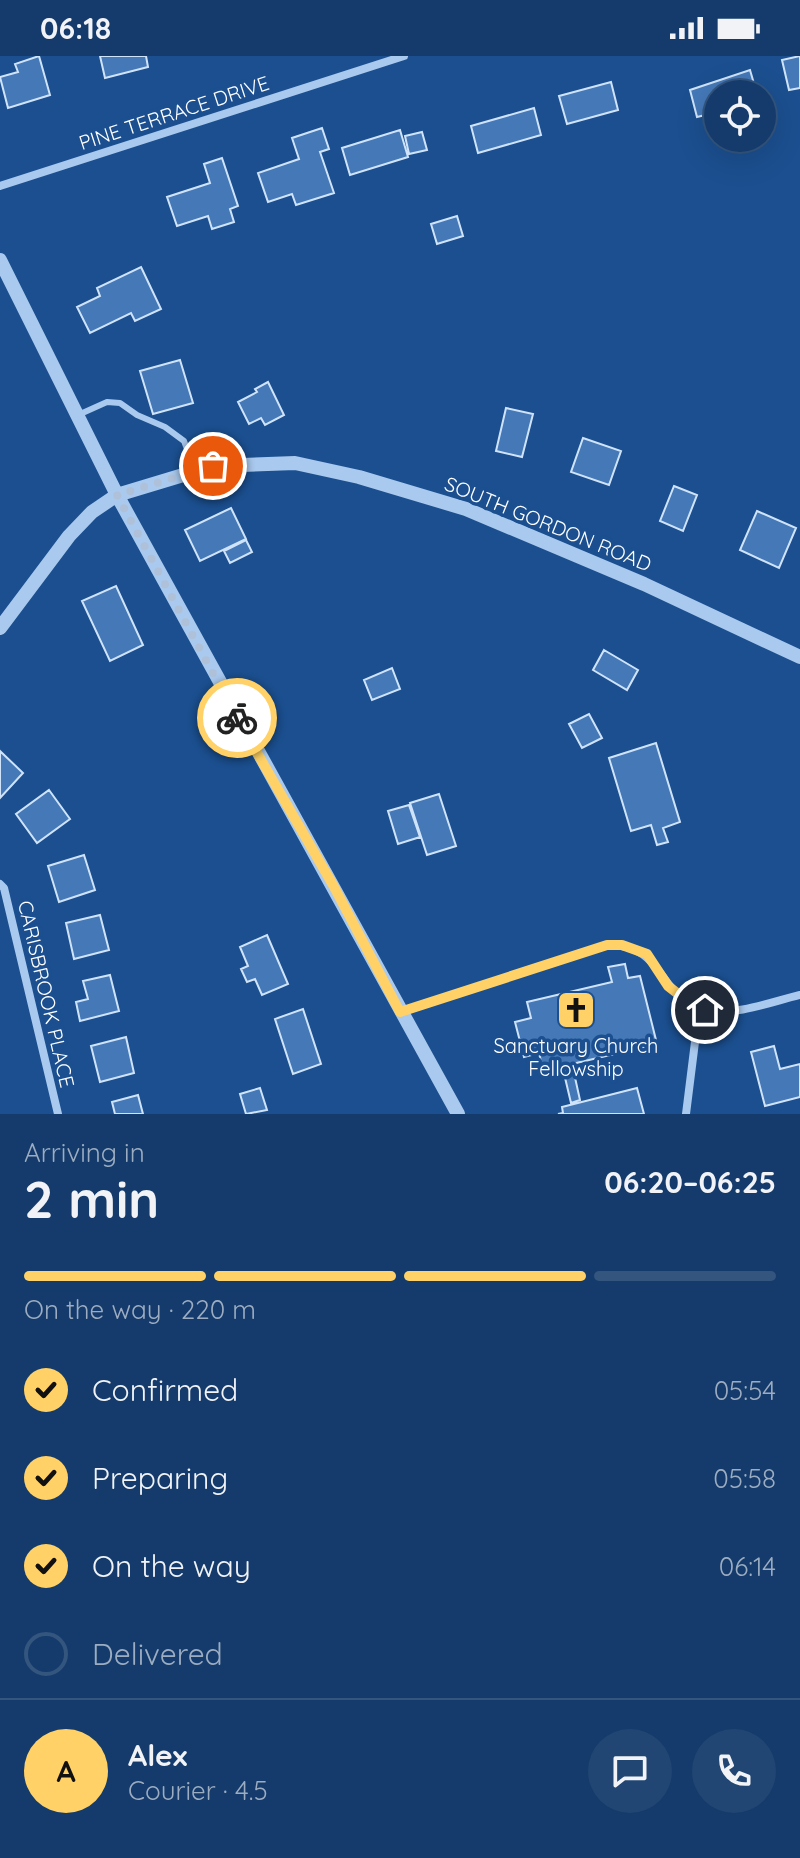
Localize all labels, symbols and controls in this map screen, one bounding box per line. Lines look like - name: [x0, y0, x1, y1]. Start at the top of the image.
- text: 06:18: [40, 9, 111, 47]
- street label: PINE TERRACE DRIVE: [75, 70, 272, 155]
- map controls: [704, 80, 776, 152]
- button: locate: [704, 80, 776, 152]
- pin: [179, 432, 247, 500]
- icon: bag: [191, 444, 235, 488]
- street label: SOUTH GORDON ROAD: [441, 471, 655, 576]
- courier: [197, 678, 277, 758]
- icon: bike: [215, 696, 259, 740]
- street label: CARISBROOK PLACE: [13, 898, 80, 1090]
- pin: [671, 976, 739, 1044]
- icon: home: [683, 988, 727, 1032]
- church icon: Sanctuary Church Fellowship: [555, 989, 597, 1031]
- place label: Sanctuary Church Fellowship: [494, 1033, 658, 1081]
- text: Arriving in: [24, 1136, 145, 1169]
- text: 06:20–06:25: [604, 1163, 776, 1201]
- text: 2 min: [24, 1166, 159, 1231]
- text: On the way · 220 m: [24, 1293, 256, 1326]
- icon: check: [24, 1368, 68, 1412]
- text: Confirmed: [92, 1371, 238, 1409]
- text: 05:54: [714, 1374, 776, 1407]
- icon: check: [24, 1456, 68, 1500]
- text: Preparing: [92, 1459, 228, 1497]
- text: 05:58: [713, 1462, 776, 1495]
- icon: check: [24, 1544, 68, 1588]
- text: On the way: [92, 1547, 251, 1585]
- text: 06:14: [719, 1550, 776, 1583]
- text: Delivered: [92, 1635, 223, 1673]
- button: chat: [588, 1729, 672, 1813]
- button: phone: [692, 1729, 776, 1813]
- text: Alex: [128, 1736, 187, 1774]
- text: A: [56, 1752, 76, 1790]
- text: Courier · 4.5: [128, 1774, 268, 1807]

